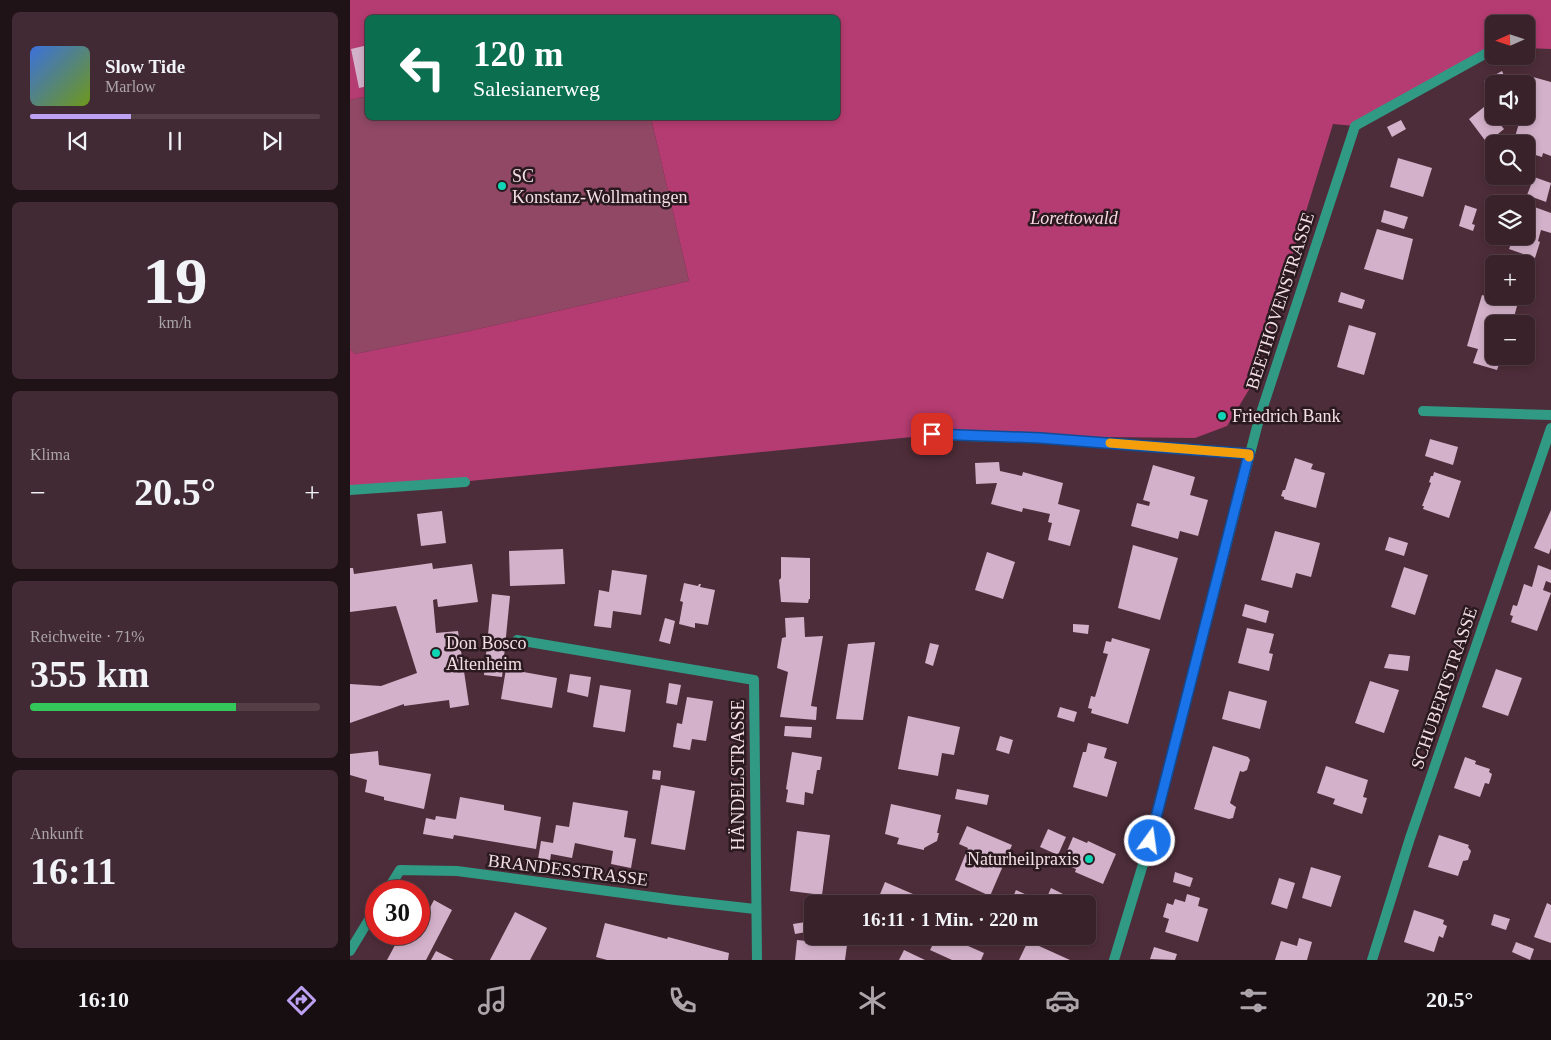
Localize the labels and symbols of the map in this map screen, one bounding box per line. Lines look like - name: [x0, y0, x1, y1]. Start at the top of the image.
- north arrow: [1485, 15, 1535, 65]
- place label: SC Konstanz-Wollmatingen: [512, 166, 688, 207]
- marker: SC Konstanz-Wollmatingen: [496, 180, 508, 192]
- park label: Lorettowald: [1029, 208, 1119, 228]
- street label: BEETHOVENSTRASSE: [1242, 210, 1318, 392]
- place label: Friedrich Bank: [1232, 406, 1340, 426]
- marker: Friedrich Bank: [1216, 410, 1228, 422]
- pin: [911, 413, 953, 455]
- street label: SCHUBERTSTRASSE: [1407, 604, 1481, 772]
- place label: Don Bosco Altenheim: [446, 633, 527, 674]
- marker: Don Bosco Altenheim: [430, 647, 442, 659]
- street label: HÄNDELSTRASSE: [728, 699, 748, 851]
- position arrow: [1123, 814, 1175, 866]
- place label: Naturheilpraxis: [967, 849, 1079, 869]
- street label: BRANDESSTRASSE: [487, 850, 649, 890]
- marker: Naturheilpraxis: [1083, 853, 1095, 865]
- speed limit sign: 30: [365, 880, 430, 945]

